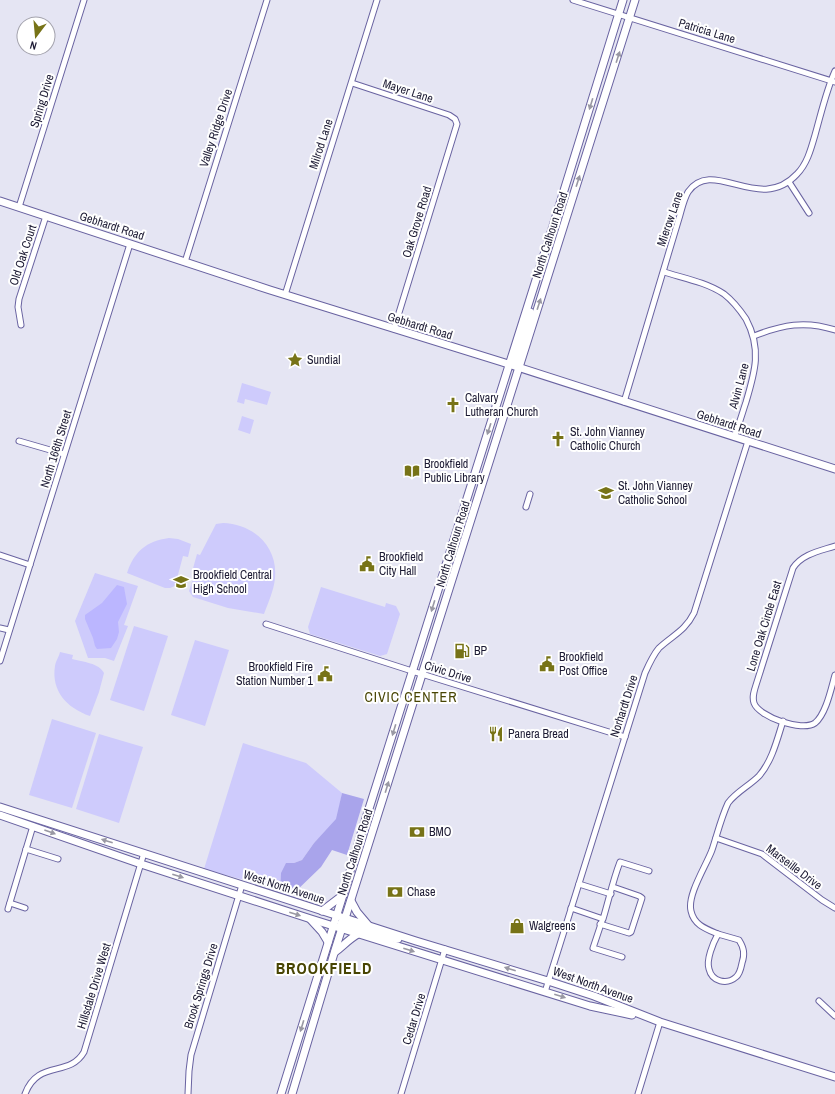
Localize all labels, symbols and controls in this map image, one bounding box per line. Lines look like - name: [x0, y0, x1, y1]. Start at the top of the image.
- street label: Patricia Lane: [677, 15, 737, 47]
- north arrow: [16, 16, 56, 56]
- text: N: [28, 38, 38, 53]
- one-way arrow: [615, 50, 621, 62]
- street label: Spring Drive: [26, 72, 58, 130]
- street label: Mayer Lane: [381, 75, 435, 107]
- street label: Valley Ridge Drive: [196, 87, 236, 169]
- one-way arrow: [588, 98, 594, 110]
- street label: Milrod Lane: [305, 117, 337, 171]
- one-way arrow: [576, 174, 582, 186]
- street label: Oak Grove Road: [399, 184, 435, 260]
- street label: Mierow Lane: [653, 189, 687, 249]
- street label: North Calhoun Road: [529, 190, 571, 280]
- street label: Gebhardt Road: [78, 208, 146, 244]
- street label: Old Oak Court: [6, 222, 40, 287]
- one-way arrow: [536, 298, 542, 310]
- street label: Gebhardt Road: [385, 309, 455, 343]
- place icon: Sundial: [286, 351, 304, 369]
- place label: Sundial: [307, 352, 340, 368]
- street label: Alvin Lane: [725, 361, 753, 412]
- place label: Calvary Lutheran Church: [465, 390, 538, 420]
- church icon: Calvary Lutheran Church: [444, 396, 462, 414]
- street label: Gebhardt Road: [695, 406, 763, 442]
- street label: North 166th Street: [37, 408, 75, 490]
- one-way arrow: [486, 423, 492, 435]
- place label: St. John Vianney Catholic Church: [570, 424, 645, 454]
- church icon: St. John Vianney Catholic Church: [549, 430, 567, 448]
- place label: Brookfield Public Library: [424, 456, 485, 486]
- library icon: Brookfield Public Library: [403, 462, 421, 480]
- place label: St. John Vianney Catholic School: [618, 478, 693, 508]
- school or university icon: St. John Vianney Catholic School: [597, 484, 615, 502]
- street label: North Calhoun Road: [432, 499, 474, 589]
- place label: Brookfield City Hall: [379, 549, 423, 579]
- public building icon: Brookfield City Hall: [358, 555, 376, 573]
- place label: Brookfield Central High School: [193, 567, 272, 597]
- school or university icon: Brookfield Central High School: [172, 573, 190, 591]
- street label: Lone Oak Circle East: [743, 579, 785, 673]
- one-way arrow: [430, 600, 436, 612]
- fuel station icon: BP: [453, 642, 471, 660]
- place label: BP: [474, 643, 488, 659]
- place label: Brookfield Post Office: [559, 649, 608, 679]
- public building icon: Brookfield Post Office: [538, 655, 556, 673]
- street label: Civic Drive: [422, 657, 474, 687]
- place label: Brookfield Fire Station Number 1: [236, 659, 314, 689]
- public building icon: Brookfield Fire Station Number 1: [316, 665, 334, 683]
- street label: Norhardt Drive: [606, 673, 642, 739]
- district label: CIVIC CENTER: [364, 688, 458, 706]
- one-way arrow: [391, 724, 397, 736]
- restaurant icon: Panera Bread: [487, 725, 505, 743]
- place label: Panera Bread: [508, 726, 569, 742]
- one-way arrow: [384, 781, 390, 793]
- street label: North Calhoun Road: [334, 807, 376, 897]
- bank icon: BMO: [408, 823, 426, 841]
- place label: BMO: [429, 824, 452, 840]
- one-way arrow: [45, 829, 57, 835]
- one-way arrow: [101, 838, 113, 844]
- street label: Marseille Drive: [763, 841, 825, 893]
- street label: West North Avenue: [241, 866, 327, 908]
- one-way arrow: [172, 873, 184, 879]
- bank icon: Chase: [386, 883, 404, 901]
- place label: Chase: [407, 884, 435, 900]
- one-way arrow: [289, 911, 301, 917]
- shop icon: Walgreens: [508, 917, 526, 935]
- place label: Walgreens: [529, 918, 576, 934]
- street label: Hillsdale Drive West: [73, 941, 115, 1031]
- street label: Brook Springs Drive: [180, 941, 222, 1031]
- one-way arrow: [403, 947, 415, 953]
- district label: BROOKFIELD: [276, 957, 372, 979]
- street label: West North Avenue: [551, 963, 635, 1007]
- one-way arrow: [503, 966, 515, 972]
- street label: Cedar Drive: [399, 991, 429, 1047]
- one-way arrow: [554, 993, 566, 999]
- one-way arrow: [299, 1021, 305, 1033]

